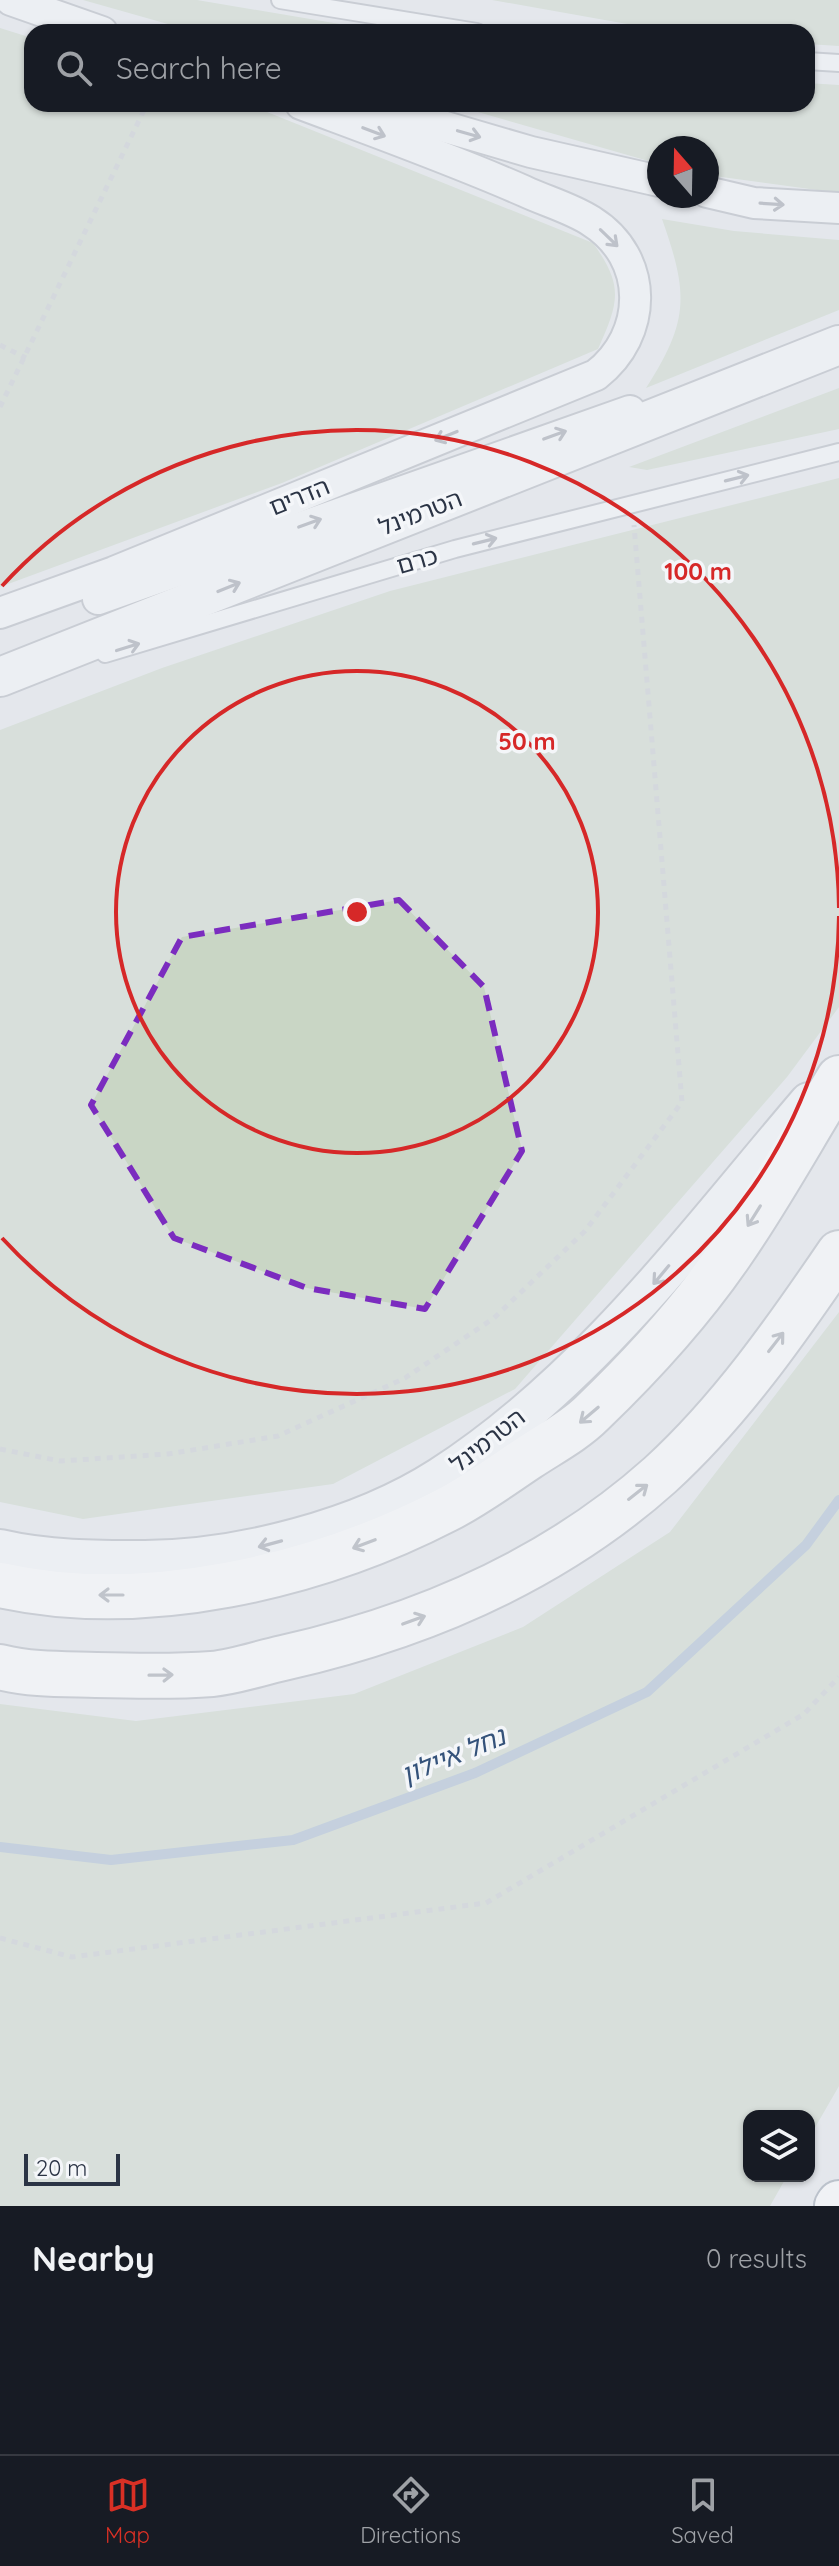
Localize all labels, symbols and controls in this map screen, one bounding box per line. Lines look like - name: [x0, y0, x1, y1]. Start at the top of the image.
- search box: [24, 24, 815, 112]
- icon: search: [52, 46, 96, 90]
- text: Search here: [116, 49, 282, 87]
- one-way arrow: [361, 126, 386, 140]
- one-way arrow: [455, 127, 481, 142]
- north arrow: [647, 136, 719, 208]
- one-way arrow: [758, 197, 785, 212]
- one-way arrow: [599, 229, 619, 247]
- one-way arrow: [542, 427, 567, 441]
- one-way arrow: [434, 430, 459, 445]
- one-way arrow: [723, 469, 749, 484]
- street label: הדרים: [264, 470, 334, 522]
- street label: הטרמינל: [374, 482, 466, 542]
- one-way arrow: [297, 515, 322, 529]
- one-way arrow: [471, 533, 497, 548]
- street label: כרם: [393, 540, 441, 580]
- text: 100 m: [664, 556, 732, 586]
- one-way arrow: [216, 579, 241, 593]
- one-way arrow: [115, 639, 140, 653]
- text: 50 m: [498, 726, 556, 756]
- centre of rings: [343, 898, 371, 926]
- one-way arrow: [746, 1204, 762, 1227]
- one-way arrow: [652, 1264, 670, 1284]
- one-way arrow: [767, 1332, 784, 1353]
- street label: הטרמינל: [444, 1401, 530, 1479]
- one-way arrow: [579, 1406, 599, 1424]
- one-way arrow: [627, 1483, 648, 1500]
- one-way arrow: [258, 1537, 284, 1552]
- one-way arrow: [353, 1538, 377, 1552]
- one-way arrow: [98, 1587, 125, 1602]
- one-way arrow: [401, 1612, 426, 1627]
- one-way arrow: [147, 1667, 174, 1682]
- water label: נחל איילון: [396, 1718, 512, 1791]
- map controls: [743, 2110, 815, 2182]
- button: layers: [743, 2110, 815, 2182]
- scale bar: [24, 2150, 120, 2186]
- text: 20 m: [36, 2154, 87, 2182]
- text: Nearby: [32, 2237, 155, 2280]
- text: 0 results: [706, 2242, 807, 2275]
- tab: Map: [105, 2473, 150, 2549]
- tab: Directions: [360, 2473, 461, 2549]
- tab: Saved: [671, 2473, 734, 2549]

